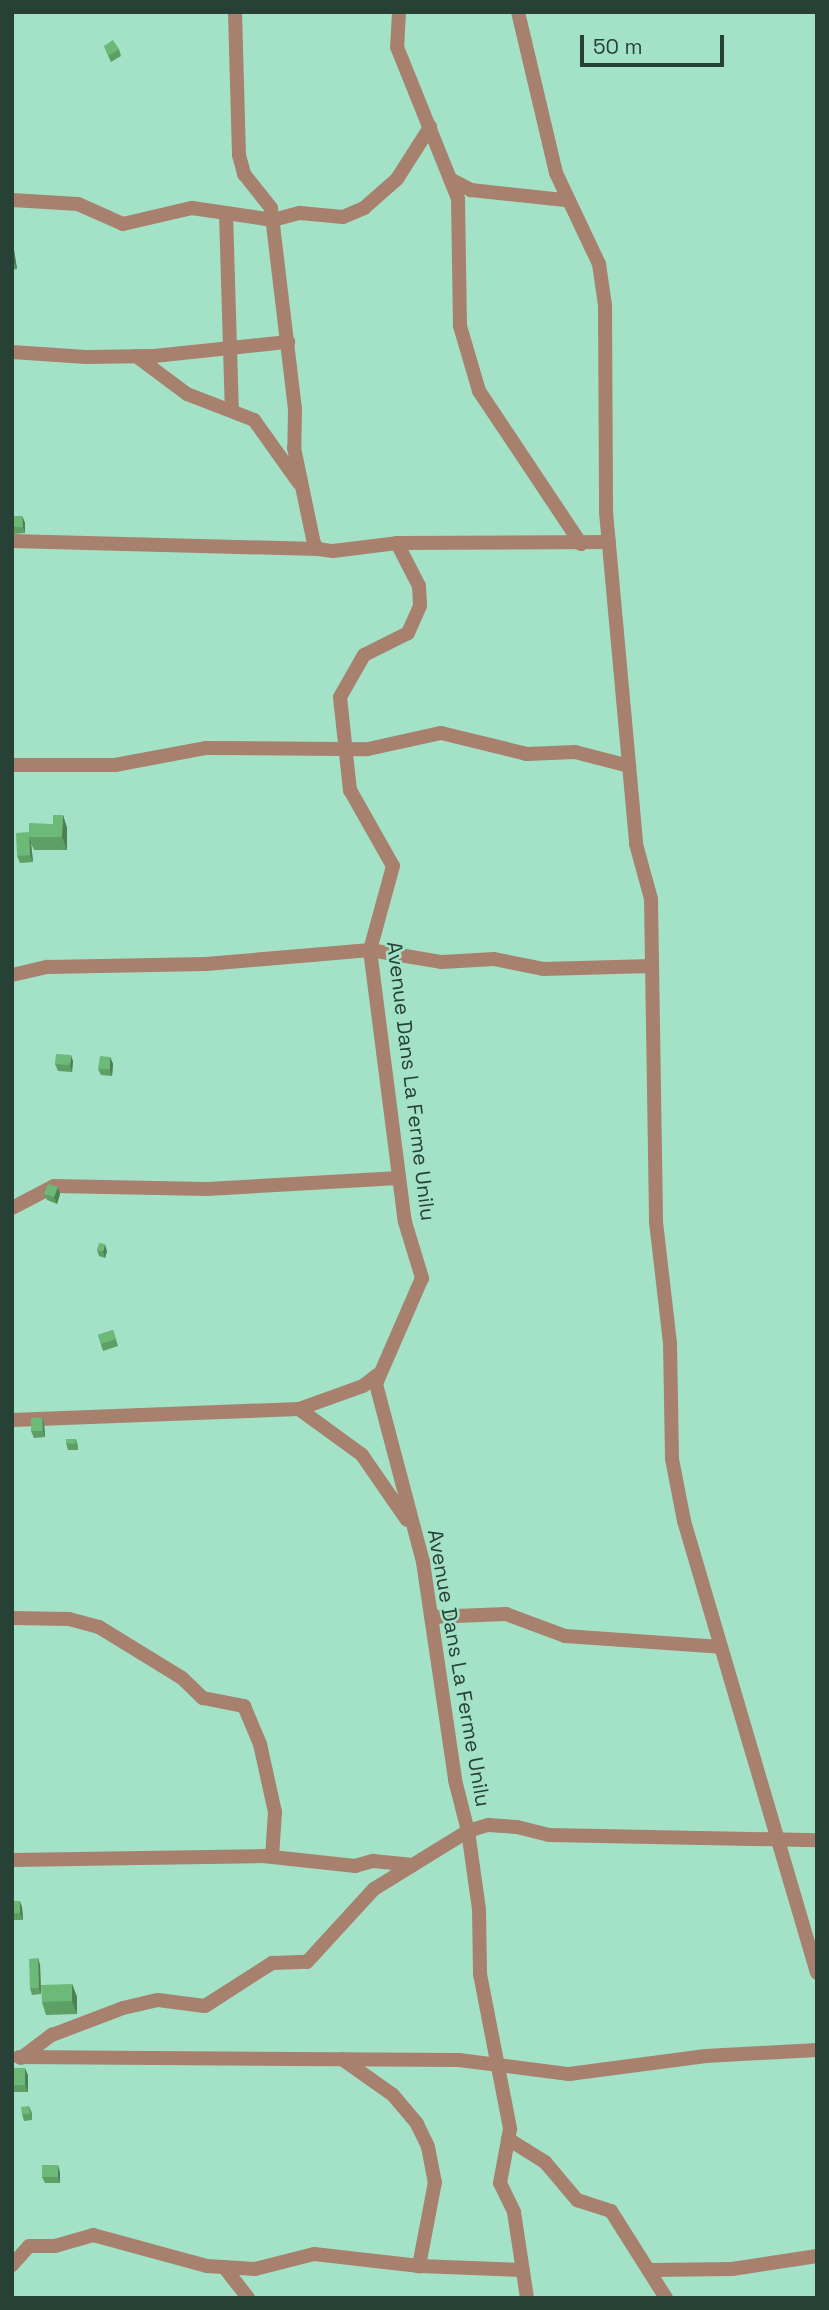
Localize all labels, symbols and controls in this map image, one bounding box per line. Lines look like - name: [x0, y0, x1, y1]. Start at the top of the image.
- scale bar: [584, 21, 728, 65]
- text: 50 m: [593, 33, 643, 60]
- street label: Avenue Dans La Ferme Unilu: [381, 940, 441, 1222]
- street label: Avenue Dans La Ferme Unilu: [422, 1527, 496, 1809]

